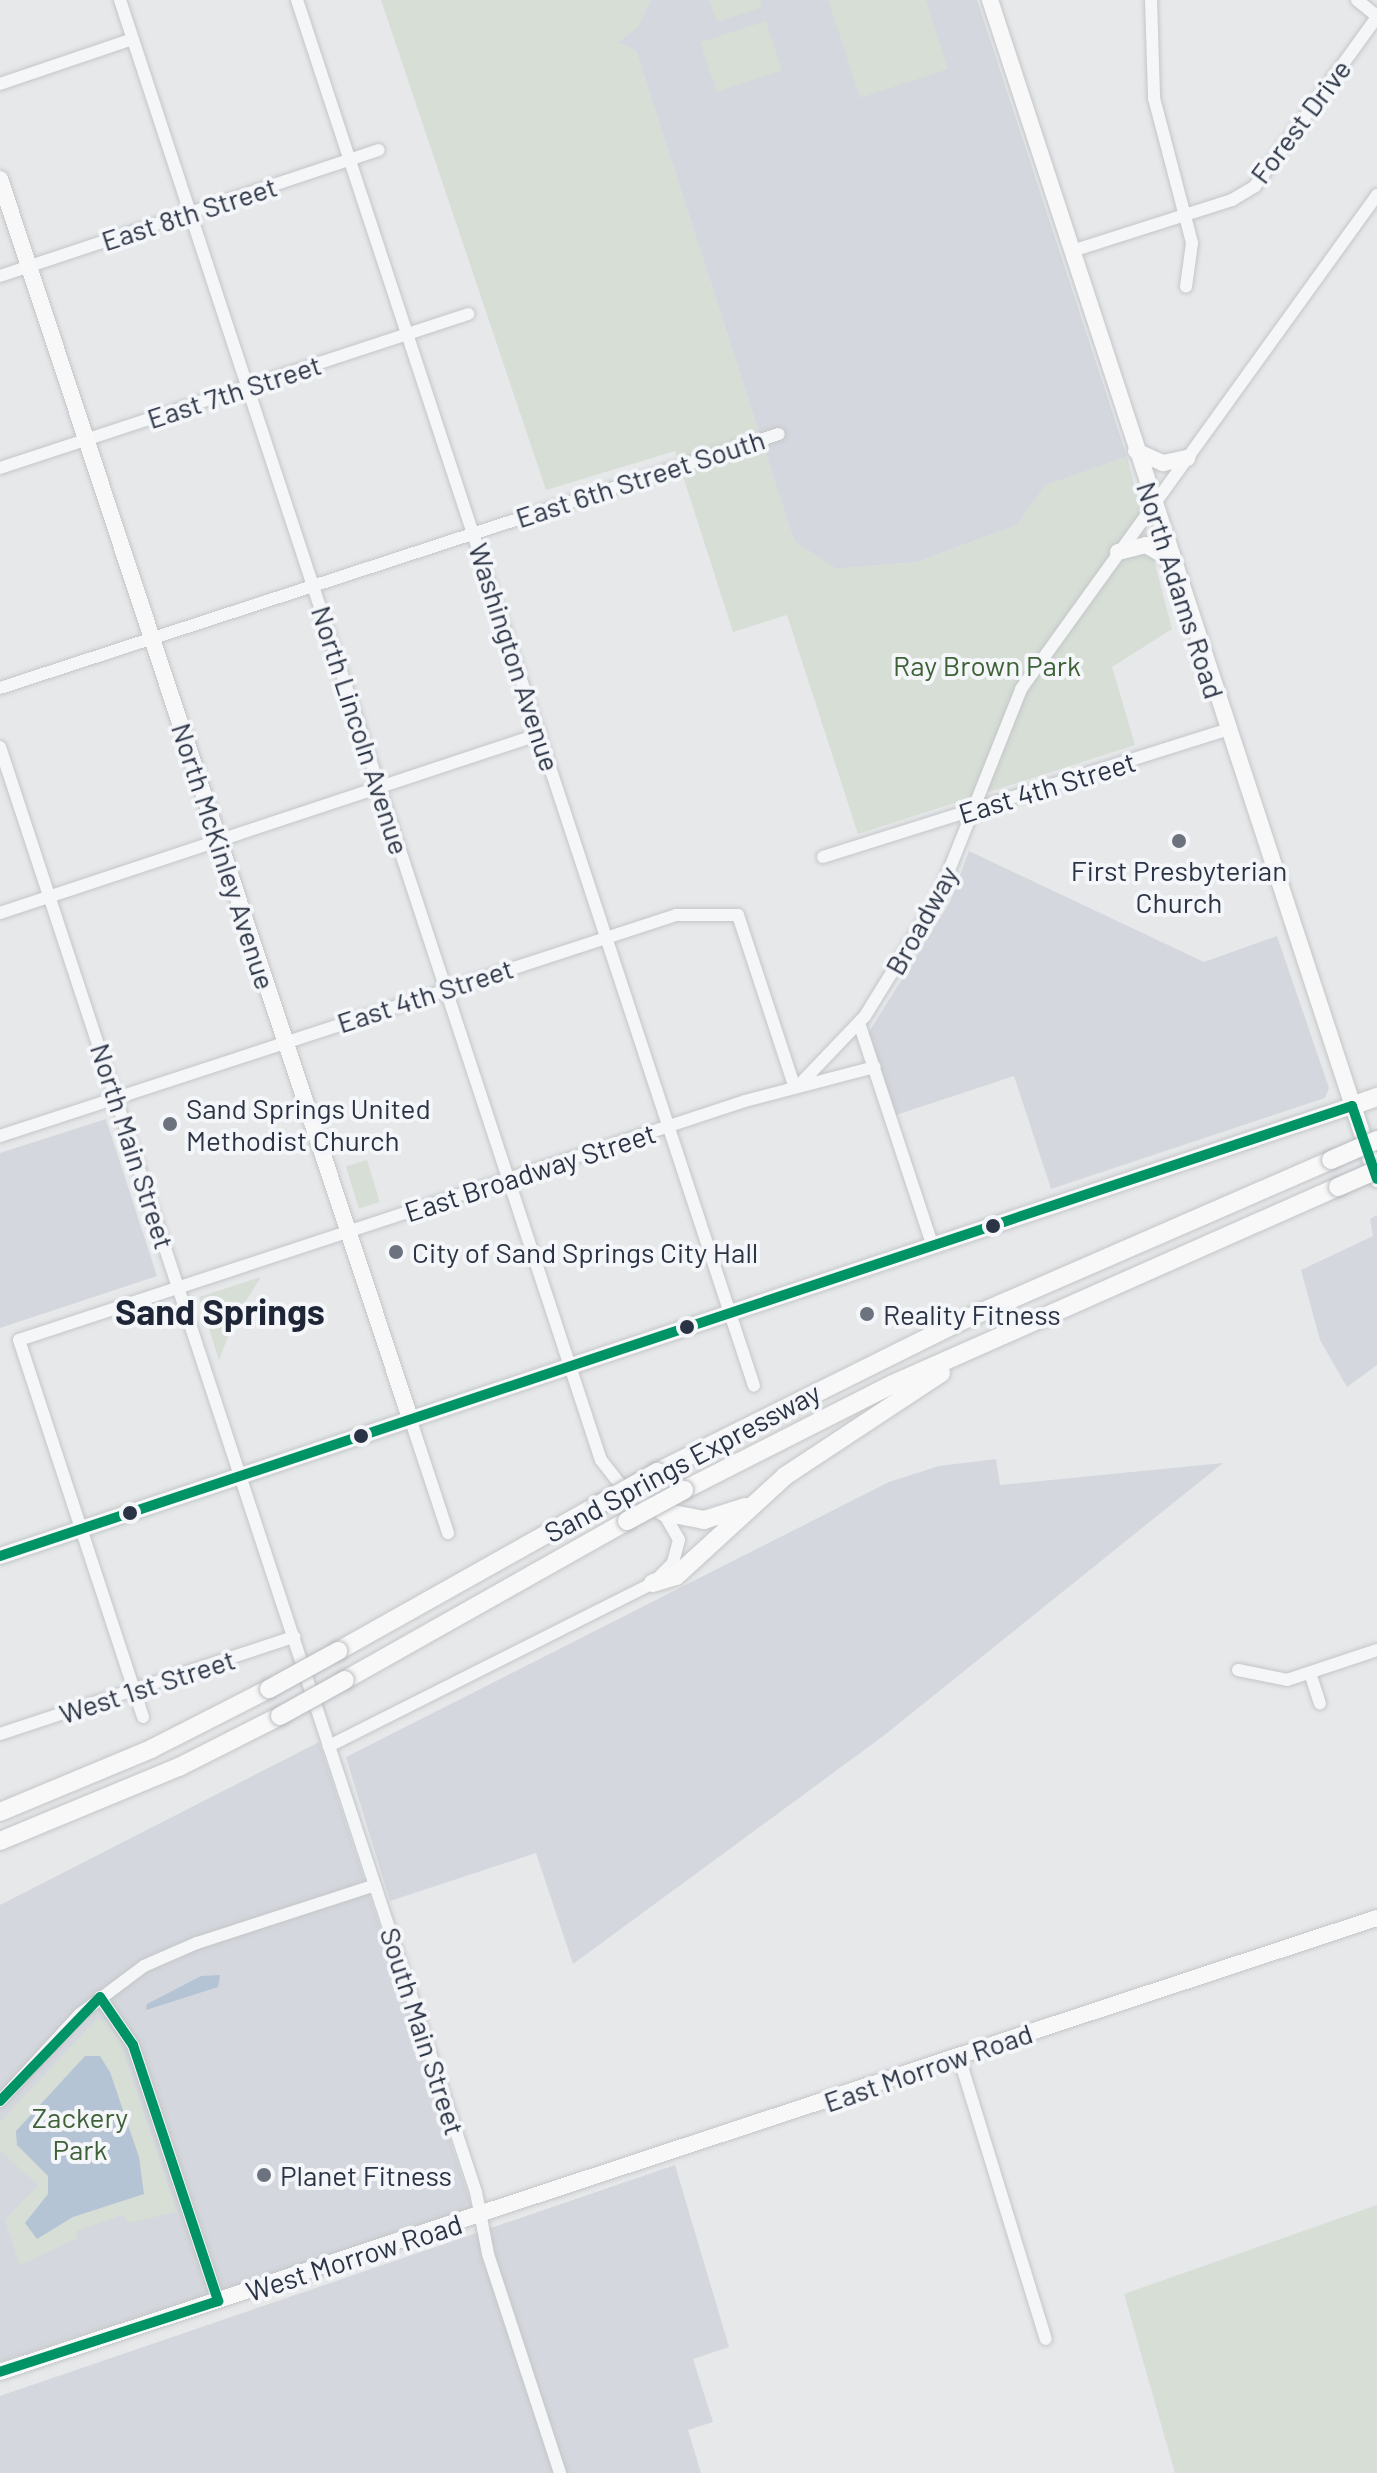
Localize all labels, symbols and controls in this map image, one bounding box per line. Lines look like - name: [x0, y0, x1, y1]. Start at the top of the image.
- street label: Forest Drive: [1243, 52, 1357, 190]
- street label: East 8th Street: [97, 169, 281, 257]
- street label: East 7th Street: [143, 347, 325, 435]
- street label: East 6th Street South: [511, 422, 769, 534]
- street label: North Adams Road: [1130, 477, 1232, 703]
- street label: Washington Avenue: [462, 539, 568, 775]
- street label: North Lincoln Avenue: [305, 601, 417, 859]
- park label: Ray Brown Park: [893, 648, 1081, 682]
- street label: North McKinley Avenue: [165, 719, 283, 993]
- street label: East 4th Street: [954, 744, 1140, 830]
- marker: First Presbyterian Church: [1170, 832, 1188, 850]
- place label: First Presbyterian Church: [1071, 853, 1287, 919]
- street label: Broadway: [877, 860, 965, 980]
- street label: East 4th Street: [333, 951, 517, 1039]
- street label: North Main Street: [84, 1039, 182, 1253]
- place label: Sand Springs United Methodist Church: [186, 1091, 431, 1157]
- marker: Sand Springs United Methodist Church: [161, 1115, 179, 1133]
- street label: East Broadway Street: [400, 1116, 660, 1228]
- unlabelled marker: [985, 1218, 1001, 1234]
- place label: City of Sand Springs City Hall: [412, 1235, 758, 1269]
- marker: City of Sand Springs City Hall: [387, 1243, 405, 1261]
- district label: Sand Springs: [115, 1289, 325, 1333]
- place label: Reality Fitness: [883, 1297, 1061, 1331]
- marker: Reality Fitness: [858, 1305, 876, 1323]
- unlabelled marker: [679, 1319, 695, 1335]
- street label: Sand Springs Expressway: [538, 1375, 826, 1549]
- unlabelled marker: [353, 1428, 369, 1444]
- unlabelled marker: [122, 1505, 138, 1521]
- street label: West 1st Street: [55, 1642, 239, 1730]
- street label: South Main Street: [374, 1923, 472, 2139]
- street label: East Morrow Road: [819, 2016, 1037, 2118]
- park label: Zackery Park: [32, 2100, 128, 2166]
- place label: Planet Fitness: [280, 2158, 452, 2192]
- marker: Planet Fitness: [255, 2166, 273, 2184]
- street label: West Morrow Road: [242, 2206, 466, 2308]

